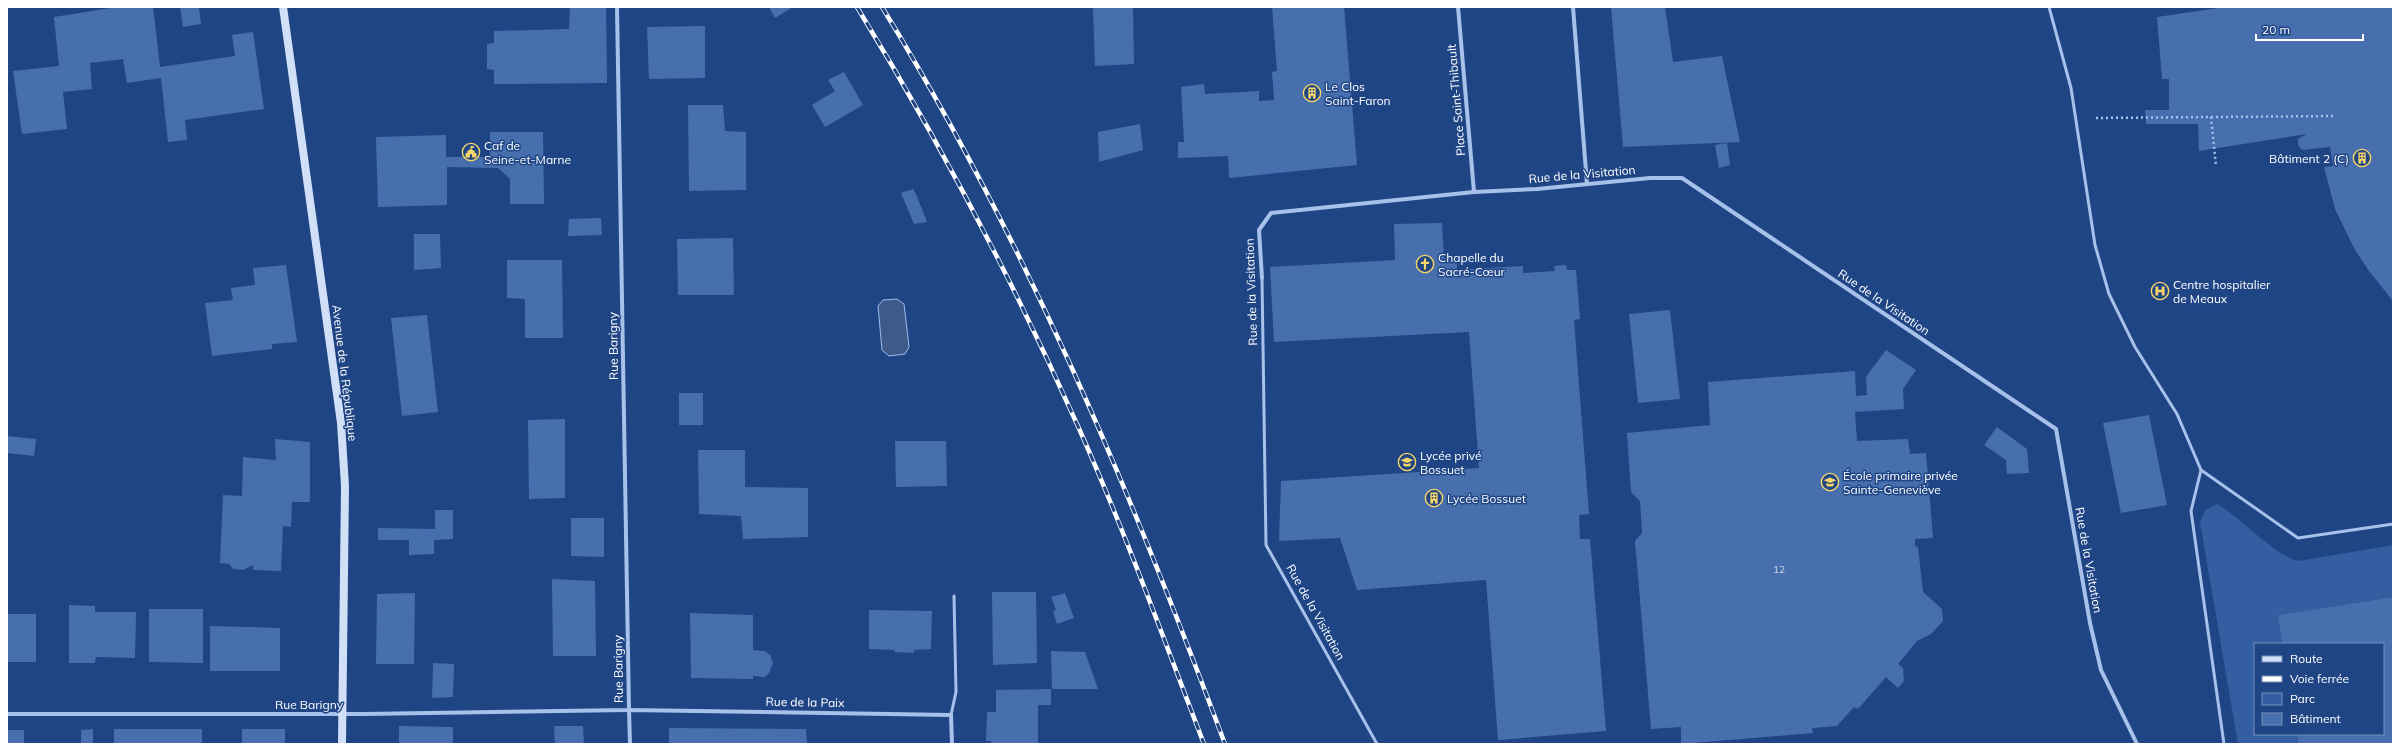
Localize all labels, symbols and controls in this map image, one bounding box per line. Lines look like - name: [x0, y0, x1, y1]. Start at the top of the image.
- scale bar: [2256, 16, 2363, 42]
- text: 20 m: [2262, 22, 2290, 37]
- street label: Place Saint-Thibault: [1444, 44, 1468, 156]
- place label: Le Clos Saint-Faron: [1325, 79, 1391, 108]
- building icon: Le Clos Saint-Faron: [1302, 83, 1322, 103]
- place label: Caf de Seine-et-Marne: [484, 138, 571, 167]
- public building icon: Caf de Seine-et-Marne: [461, 142, 481, 162]
- building icon: Bâtiment 2 (C): [2352, 148, 2372, 168]
- place label: Bâtiment 2 (C): [2269, 151, 2349, 166]
- street label: Rue de la Visitation: [1528, 162, 1636, 186]
- street label: Rue de la Visitation: [1242, 238, 1260, 346]
- place label: Chapelle du Sacré-Cœur: [1438, 250, 1506, 279]
- church icon: Chapelle du Sacré-Cœur: [1415, 254, 1435, 274]
- street label: Rue de la Visitation: [1835, 266, 1933, 338]
- place label: Centre hospitalier de Meaux: [2173, 277, 2271, 306]
- hospital icon: Centre hospitalier de Meaux: [2150, 281, 2170, 301]
- street label: Avenue de la République: [329, 304, 361, 442]
- street label: Rue Barigny: [605, 311, 621, 380]
- place label: Lycée privé Bossuet: [1420, 448, 1482, 477]
- school or university icon: Lycée privé Bossuet: [1397, 452, 1417, 472]
- place label: École primaire privée Sainte-Geneviève: [1843, 468, 1958, 497]
- school or university icon: École primaire privée Sainte-Geneviève: [1820, 472, 1840, 492]
- building icon: Lycée Bossuet: [1424, 488, 1444, 508]
- place label: Lycée Bossuet: [1447, 491, 1526, 506]
- street label: Rue de la Visitation: [2072, 506, 2106, 614]
- street label: Rue de la Visitation: [1283, 561, 1349, 663]
- house number: 12: [1773, 563, 1785, 576]
- street label: Rue Barigny: [610, 634, 626, 703]
- legend: [2254, 643, 2384, 735]
- text: Route: [2290, 651, 2323, 666]
- text: Voie ferrée: [2290, 671, 2349, 686]
- text: Parc: [2290, 691, 2315, 706]
- street label: Rue de la Paix: [765, 694, 845, 710]
- street label: Rue Barigny: [275, 697, 344, 712]
- text: Bâtiment: [2290, 711, 2341, 726]

